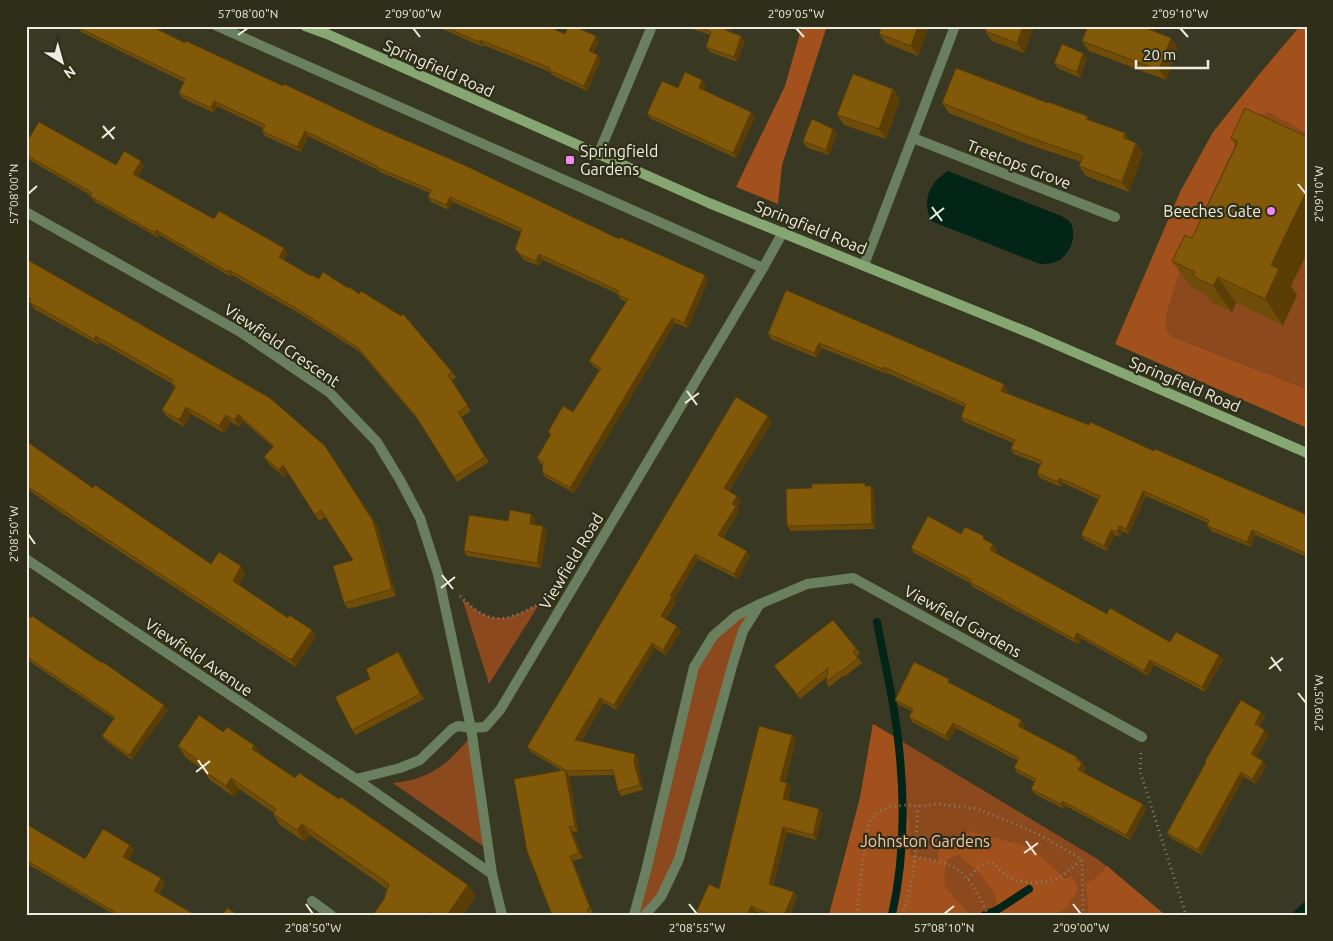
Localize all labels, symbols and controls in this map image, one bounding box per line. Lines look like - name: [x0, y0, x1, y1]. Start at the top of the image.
- text: 57°08'00"N: [218, 7, 278, 20]
- text: 2°09'00"W: [385, 7, 441, 20]
- text: 2°09'05"W: [768, 7, 824, 20]
- text: 2°09'10"W: [1152, 7, 1208, 20]
- street label: Springfield Road: [381, 36, 497, 100]
- north arrow: [38, 38, 88, 88]
- scale bar: [1136, 38, 1208, 70]
- text: 20 m: [1143, 46, 1176, 63]
- text: N: [61, 63, 79, 82]
- street label: Treetops Grove: [964, 136, 1074, 192]
- place label: Springfield Gardens: [580, 142, 658, 178]
- marker: Springfield Gardens: [564, 154, 576, 166]
- text: 57°08'00"N: [7, 164, 20, 224]
- text: 2°09'10"W: [1312, 166, 1325, 222]
- street label: Springfield Road: [752, 196, 870, 258]
- place label: Beeches Gate: [1163, 202, 1261, 220]
- marker: Beeches Gate: [1265, 205, 1277, 217]
- street label: Viewfield Crescent: [221, 300, 344, 391]
- street label: Springfield Road: [1127, 352, 1243, 416]
- text: 2°08'50"W: [7, 506, 20, 562]
- street label: Viewfield Road: [535, 510, 607, 612]
- street label: Viewfield Gardens: [901, 581, 1025, 661]
- street label: Viewfield Avenue: [142, 614, 256, 700]
- text: 2°09'05"W: [1312, 675, 1325, 731]
- park label: Johnston Gardens: [860, 832, 990, 850]
- text: 2°08'50"W: [285, 921, 341, 934]
- text: 2°08'55"W: [669, 921, 725, 934]
- text: 57°08'10"N: [914, 921, 974, 934]
- text: 2°09'00"W: [1053, 921, 1109, 934]

